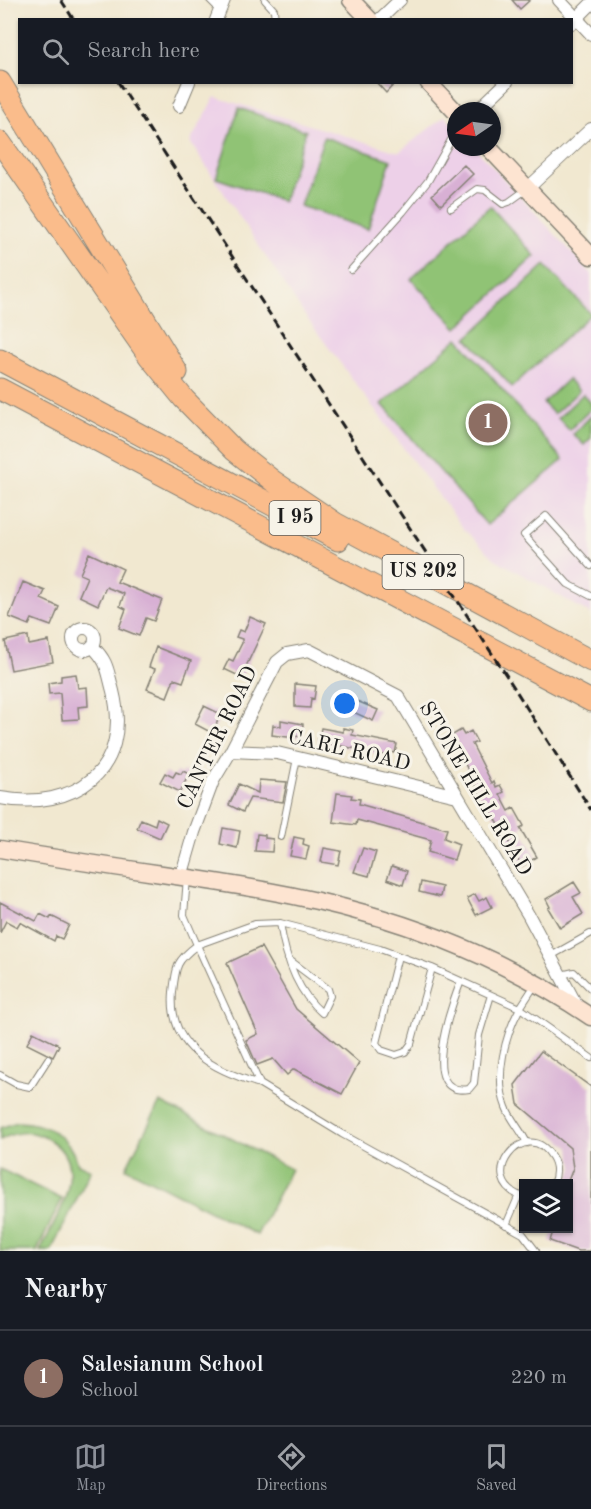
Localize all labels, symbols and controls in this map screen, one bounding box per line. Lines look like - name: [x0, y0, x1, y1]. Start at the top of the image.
- search box: [18, 18, 573, 84]
- icon: search: [39, 35, 72, 68]
- text: Search here: [87, 40, 200, 62]
- north arrow: [447, 102, 501, 156]
- pin: 1: [468, 400, 508, 446]
- road number: I 95: [270, 501, 320, 535]
- road number: US 202: [382, 555, 464, 589]
- street label: CANTER ROAD: [174, 663, 262, 813]
- your location: [330, 689, 359, 718]
- street label: STONE HILL ROAD: [415, 698, 535, 880]
- street label: CARL ROAD: [286, 727, 412, 775]
- map controls: [519, 1179, 573, 1233]
- button: layers: [519, 1179, 573, 1233]
- text: Nearby: [24, 1277, 108, 1303]
- text: Salesianum School: [81, 1354, 263, 1376]
- text: 1: [38, 1368, 49, 1388]
- text: 220 m: [511, 1368, 567, 1388]
- text: School: [81, 1381, 138, 1401]
- tab: Map: [74, 1440, 107, 1496]
- tab: Directions: [256, 1440, 327, 1496]
- tab: Saved: [476, 1440, 517, 1496]

